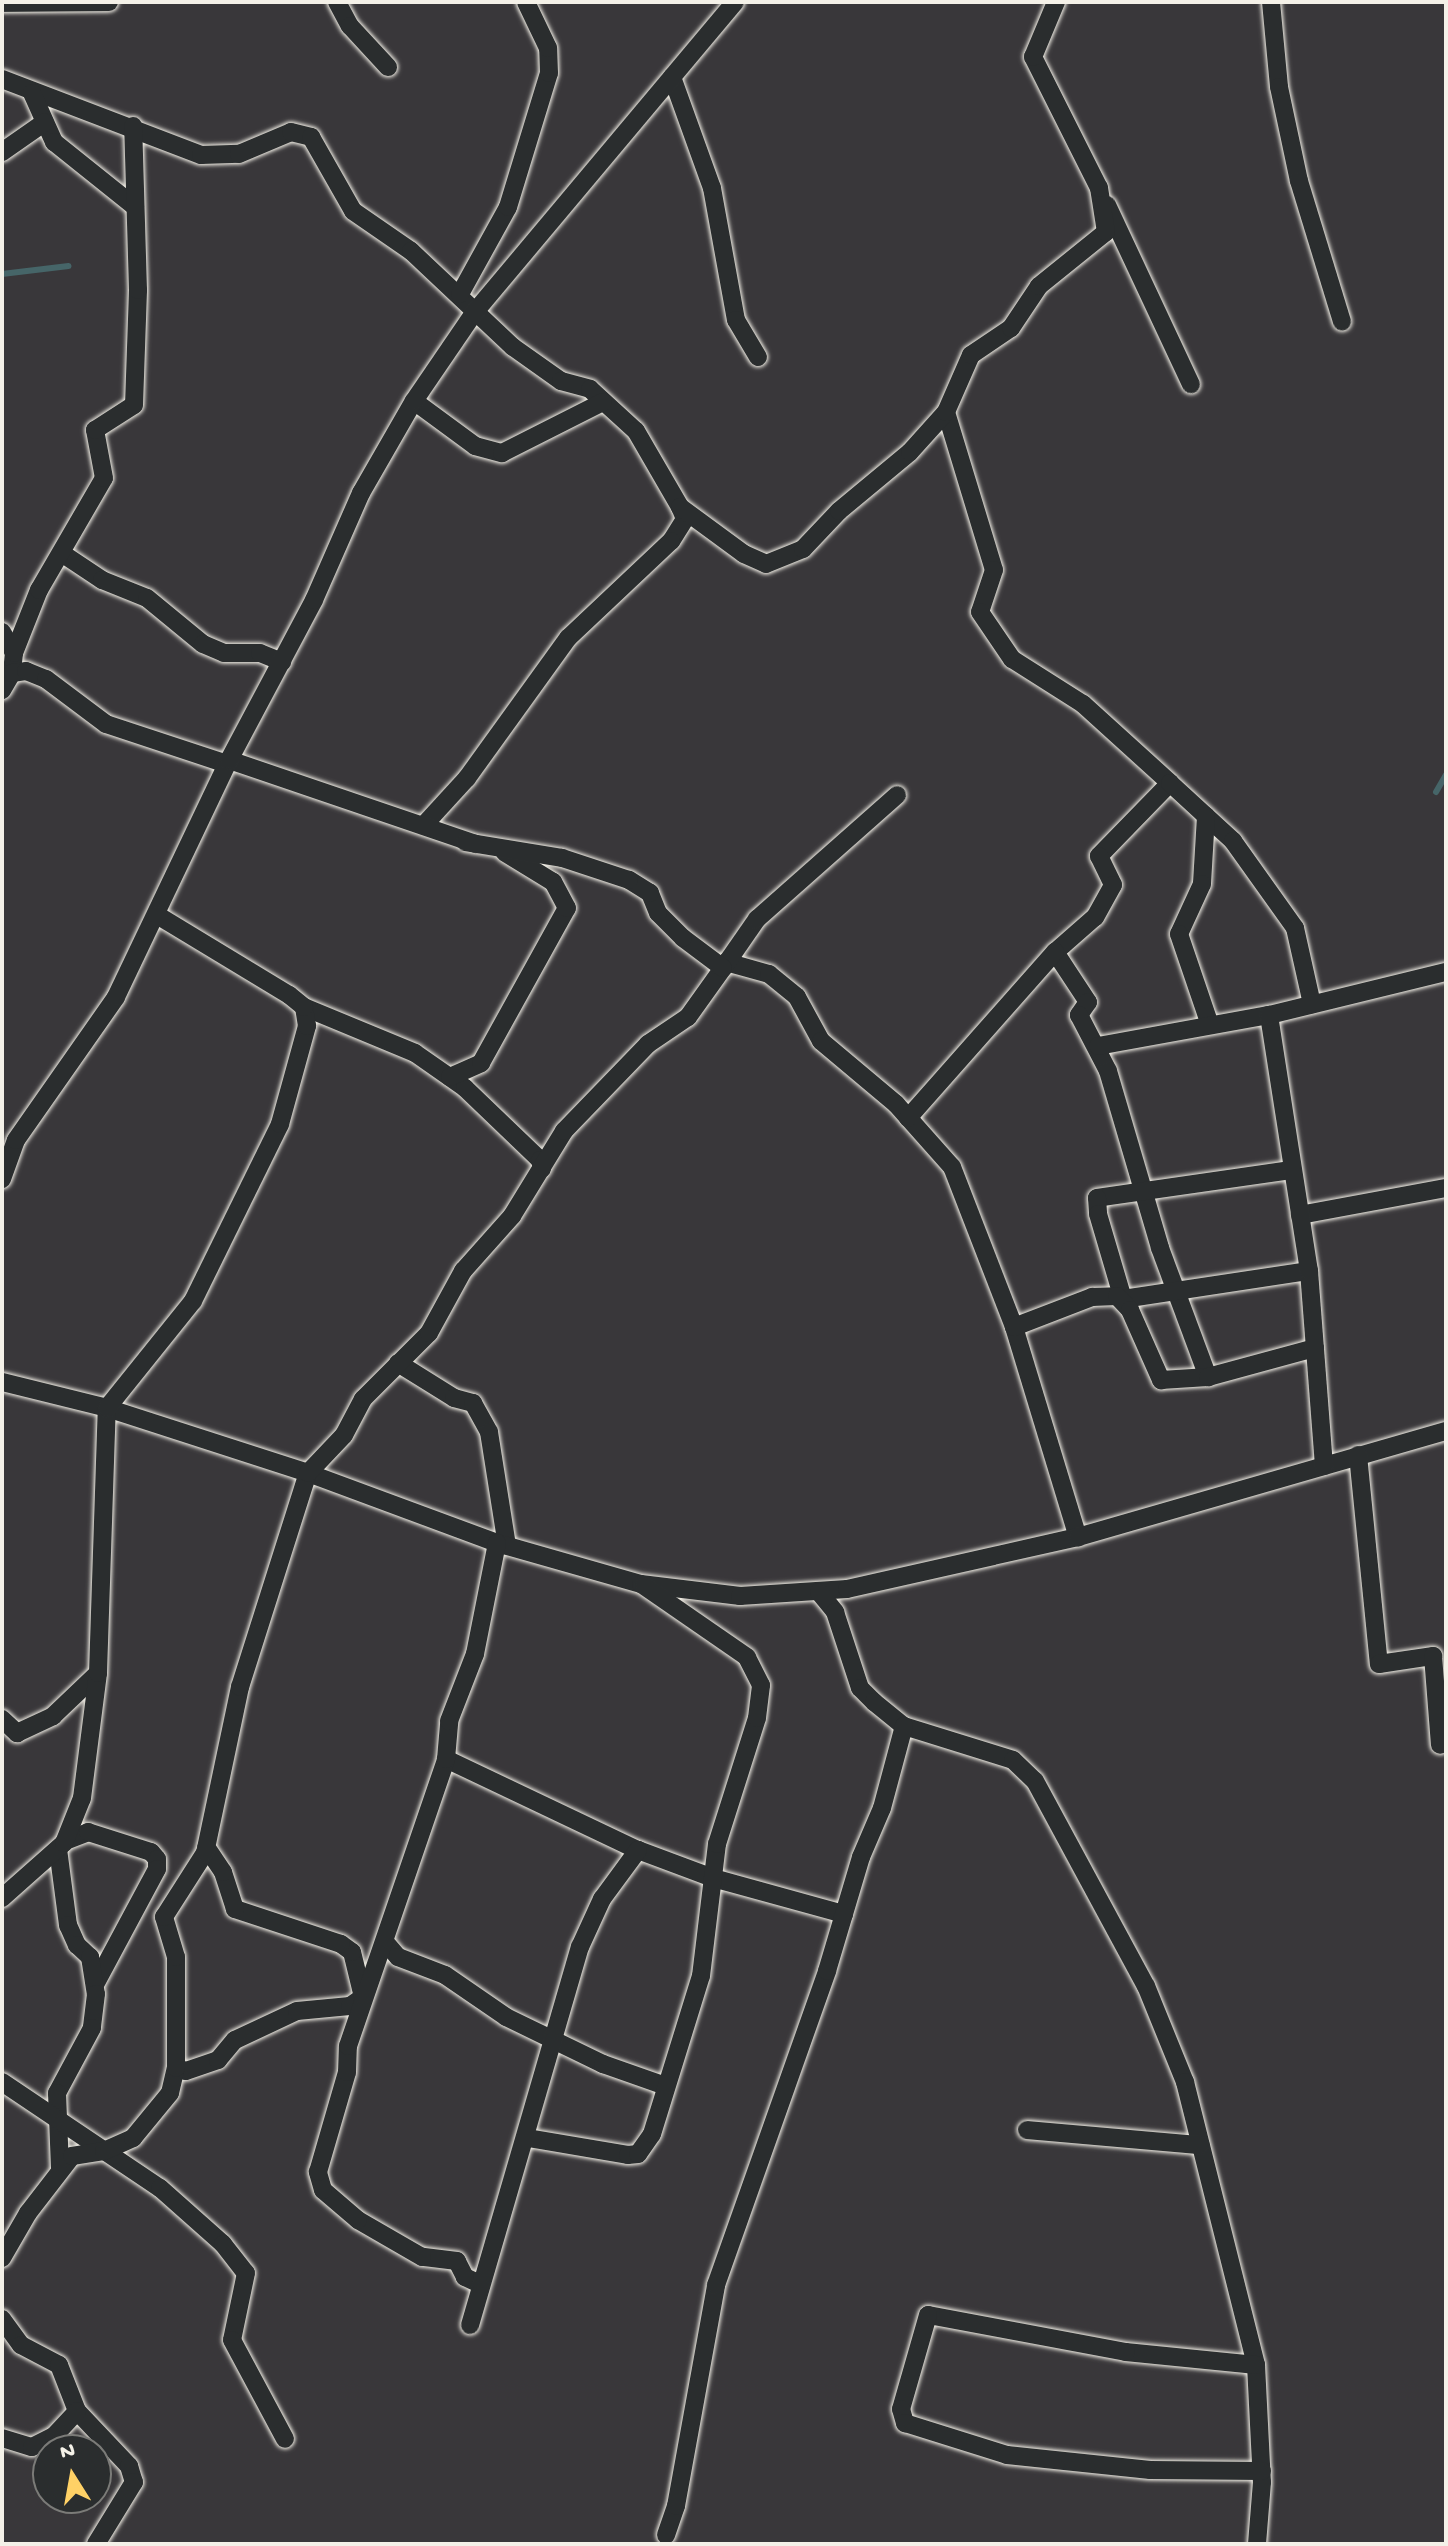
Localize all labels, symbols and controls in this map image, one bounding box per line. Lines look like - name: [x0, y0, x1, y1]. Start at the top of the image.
- north arrow: [32, 2434, 112, 2514]
- text: N: [58, 2438, 77, 2467]

